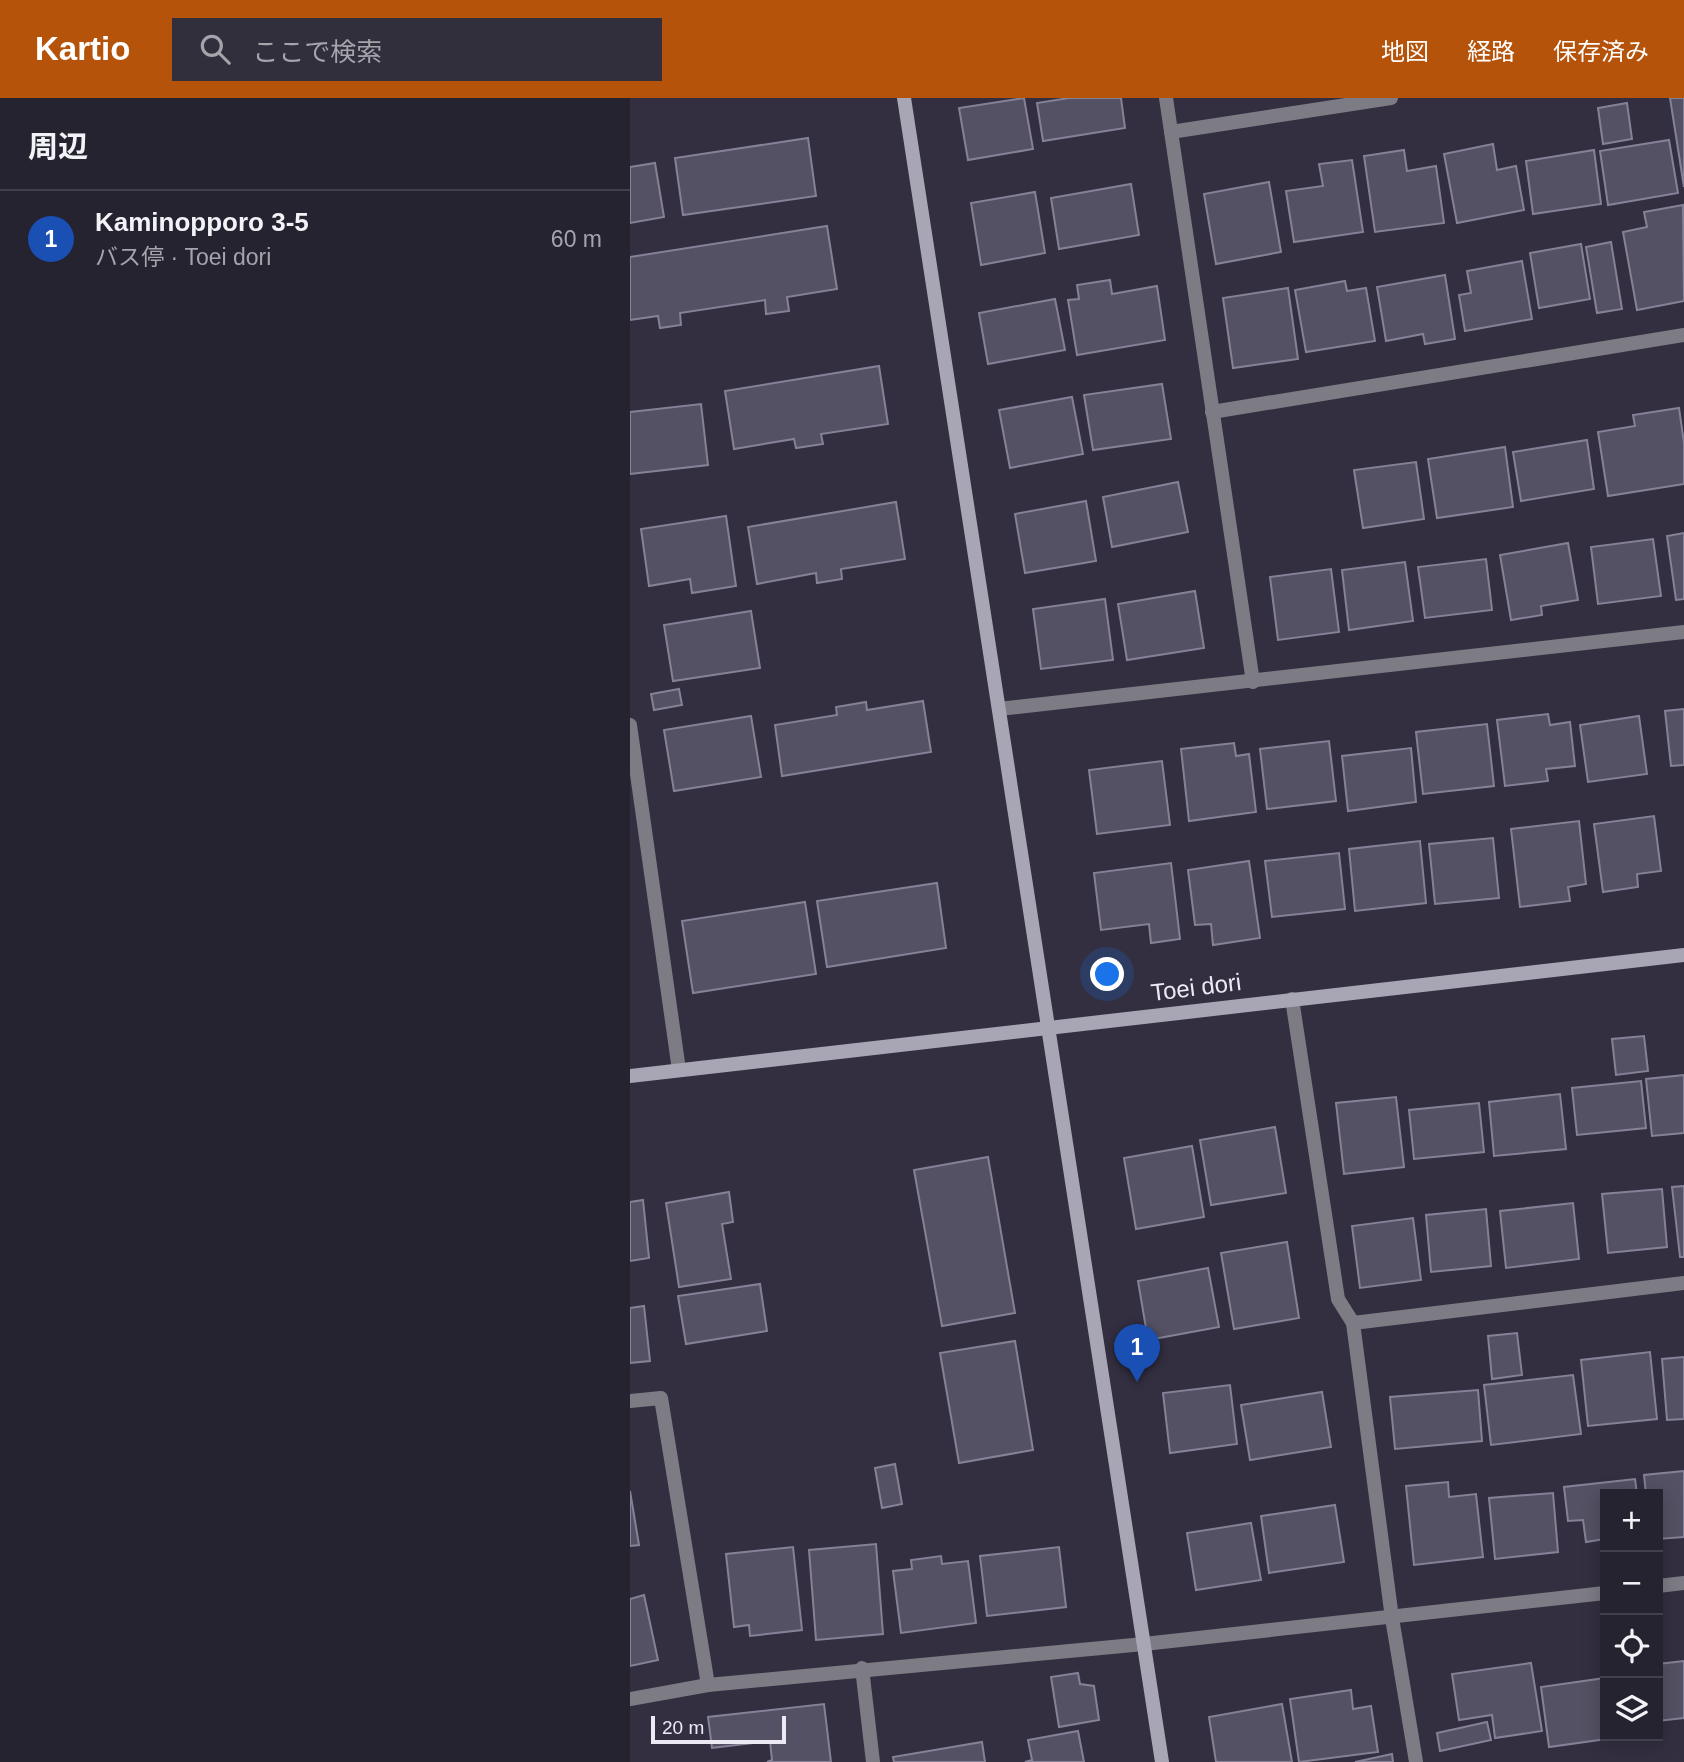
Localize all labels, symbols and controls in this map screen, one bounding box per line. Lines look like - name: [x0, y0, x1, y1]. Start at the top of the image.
- search box: [172, 18, 662, 81]
- text: Kartio: [35, 30, 130, 67]
- icon: search: [196, 30, 234, 68]
- text: ここで検索: [252, 37, 382, 67]
- text: 地図: [1381, 38, 1429, 65]
- text: 経路: [1467, 38, 1515, 65]
- text: 保存済み: [1553, 38, 1649, 65]
- text: 周辺: [28, 130, 88, 163]
- text: Kaminopporo 3-5: [95, 207, 309, 237]
- text: 1: [45, 226, 57, 252]
- text: 60 m: [551, 226, 602, 252]
- text: バス停 · Toei dori: [95, 244, 271, 270]
- your location: [1090, 957, 1124, 991]
- street label: Toei dori: [1149, 968, 1243, 1006]
- pin: 1: [1114, 1324, 1160, 1382]
- map controls: [1600, 1489, 1663, 1741]
- button: +: [1600, 1489, 1663, 1552]
- button: −: [1600, 1552, 1663, 1615]
- button: locate: [1600, 1615, 1663, 1678]
- button: layers: [1600, 1678, 1663, 1741]
- scale bar: [651, 1713, 786, 1745]
- text: 20 m: [662, 1717, 704, 1738]

